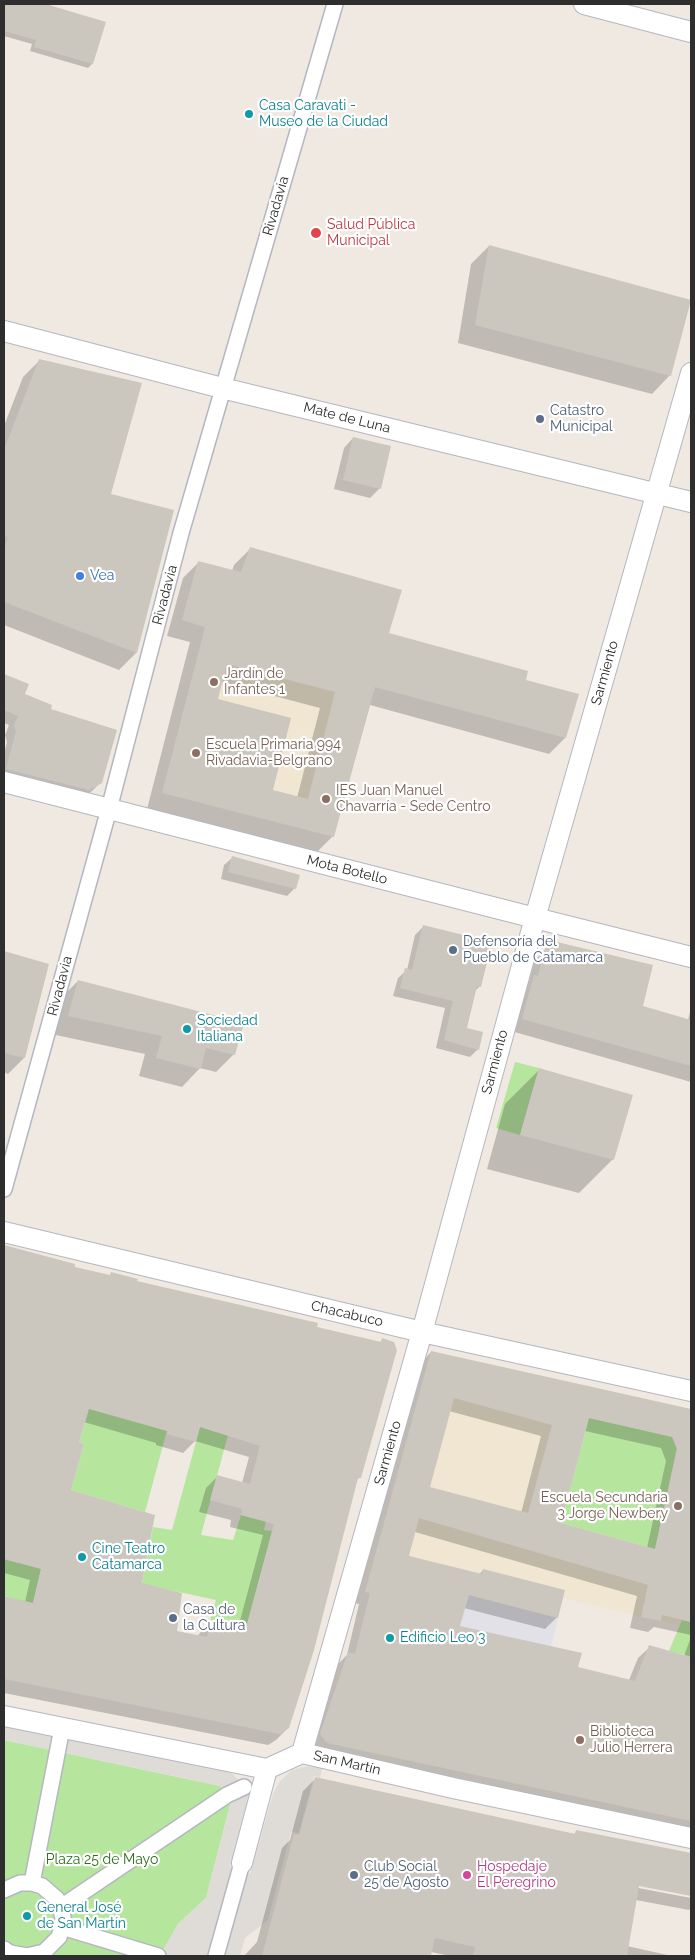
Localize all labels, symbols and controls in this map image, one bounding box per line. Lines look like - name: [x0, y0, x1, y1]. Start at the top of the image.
- place label: Casa Caravati - Museo de la Ciudad: [259, 98, 388, 130]
- marker: Casa Caravati - Museo de la Ciudad: [243, 108, 255, 120]
- street label: Rivadavia: [259, 174, 293, 238]
- place label: Salud Pública Municipal: [327, 217, 415, 250]
- marker: Salud Pública Municipal: [309, 226, 323, 240]
- street label: Mate de Luna: [302, 399, 392, 437]
- place label: Catastro Municipal: [550, 403, 613, 436]
- marker: Catastro Municipal: [534, 413, 546, 425]
- street label: Rivadavia: [149, 563, 181, 627]
- place label: Vea: [90, 568, 114, 584]
- marker: Vea: [74, 570, 86, 582]
- street label: Sarmiento: [588, 639, 622, 707]
- place label: Jardín de Infantes 1: [224, 666, 285, 699]
- marker: Jardín de Infantes 1: [208, 676, 220, 688]
- place label: Escuela Primaria 994 Rivadavia-Belgrano: [206, 737, 341, 770]
- marker: Escuela Primaria 994 Rivadavia-Belgrano: [190, 747, 202, 759]
- place label: IES Juan Manuel Chavarría - Sede Centro: [336, 783, 490, 816]
- marker: IES Juan Manuel Chavarría - Sede Centro: [320, 793, 332, 805]
- street label: Mota Botello: [305, 852, 389, 888]
- place label: Defensoría del Pueblo de Catamarca: [463, 934, 603, 966]
- marker: Defensoría del Pueblo de Catamarca: [447, 944, 459, 956]
- street label: Rivadavia: [44, 954, 76, 1018]
- place label: Sociedad Italiana: [197, 1013, 258, 1046]
- marker: Sociedad Italiana: [181, 1023, 193, 1035]
- street label: Sarmiento: [478, 1028, 512, 1096]
- street label: Chacabuco: [309, 1298, 385, 1330]
- street label: Sarmiento: [371, 1419, 405, 1487]
- place label: Escuela Secundaria 3 Jorge Newbery: [541, 1490, 668, 1522]
- marker: Escuela Secundaria 3 Jorge Newbery: [672, 1500, 684, 1512]
- place label: Cine Teatro Catamarca: [92, 1541, 165, 1574]
- marker: Cine Teatro Catamarca: [76, 1551, 88, 1563]
- place label: Casa de la Cultura: [183, 1602, 245, 1634]
- marker: Casa de la Cultura: [167, 1612, 179, 1624]
- place label: Edificio Leo 3: [400, 1630, 485, 1646]
- marker: Edificio Leo 3: [384, 1632, 396, 1644]
- place label: Biblioteca Julio Herrera: [590, 1724, 673, 1756]
- marker: Biblioteca Julio Herrera: [574, 1734, 586, 1746]
- street label: San Martín: [312, 1747, 382, 1779]
- park label: Plaza 25 de Mayo: [46, 1852, 158, 1868]
- place label: Club Social 25 de Agosto: [364, 1859, 449, 1891]
- place label: Hospedaje El Peregrino: [477, 1859, 556, 1891]
- marker: Club Social 25 de Agosto: [348, 1869, 360, 1881]
- marker: Hospedaje El Peregrino: [461, 1869, 473, 1881]
- place label: General José de San Martín: [37, 1900, 126, 1932]
- marker: General José de San Martín: [21, 1910, 33, 1922]

